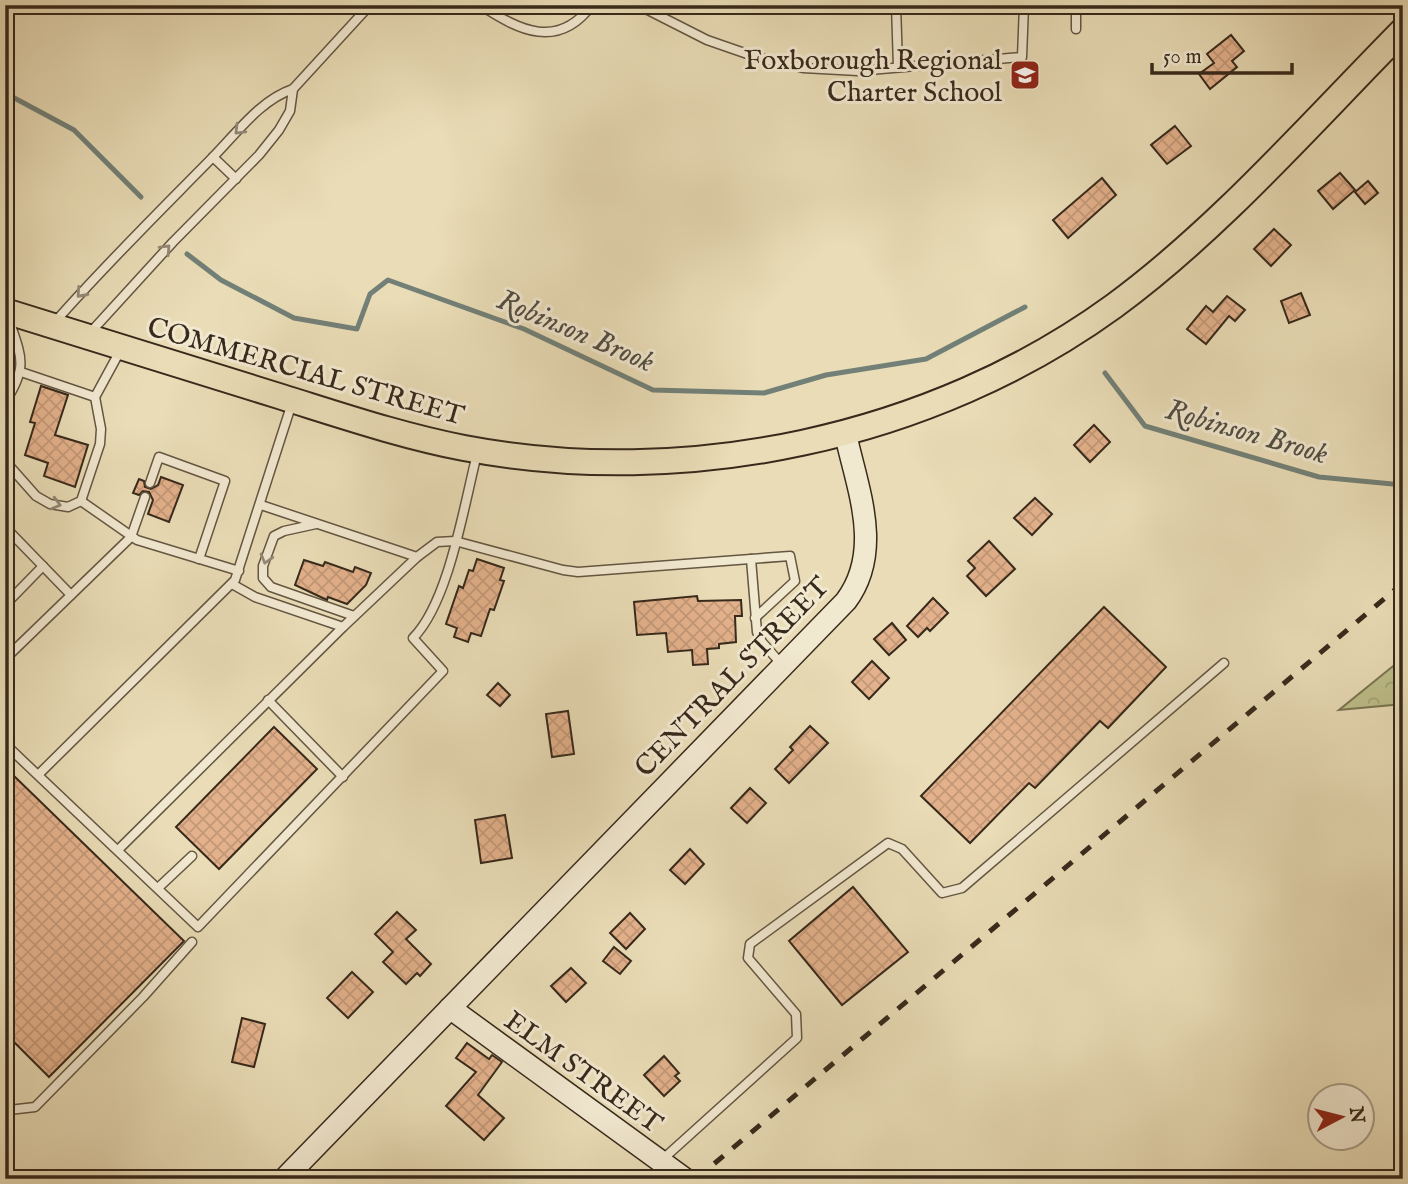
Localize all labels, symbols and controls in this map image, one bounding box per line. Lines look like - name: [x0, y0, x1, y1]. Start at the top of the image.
- scale bar: [1152, 32, 1292, 76]
- place label: Foxborough Regional Charter School: [744, 44, 1002, 111]
- text: 50 m: [1163, 44, 1202, 71]
- school or university icon: Foxborough Regional Charter School: [1008, 58, 1042, 92]
- one-way arrow: [235, 121, 248, 134]
- one-way arrow: [157, 244, 170, 257]
- water label: Robinson Brook: [491, 282, 660, 382]
- one-way arrow: [77, 285, 89, 298]
- street label: COMMERCIAL STREET: [143, 310, 468, 435]
- water label: Robinson Brook: [1161, 392, 1332, 474]
- one-way arrow: [49, 496, 61, 510]
- one-way arrow: [260, 553, 275, 565]
- street label: CENTRAL STREET: [628, 570, 838, 785]
- street label: ELM STREET: [497, 1004, 669, 1142]
- north arrow: [1306, 1082, 1376, 1152]
- text: N: [1343, 1105, 1369, 1125]

